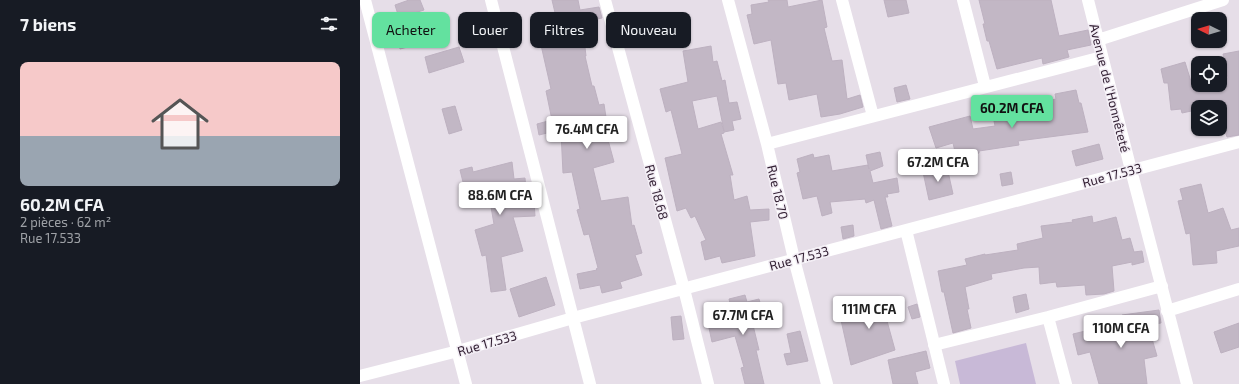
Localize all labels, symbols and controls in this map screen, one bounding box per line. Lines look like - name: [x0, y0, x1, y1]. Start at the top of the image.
- chip: Acheter: [372, 12, 450, 48]
- chip: Louer: [458, 12, 522, 48]
- chip: Filtres: [530, 12, 598, 48]
- chip: Nouveau: [606, 12, 691, 48]
- north arrow: [1191, 12, 1227, 48]
- map controls: [1191, 12, 1227, 136]
- icon: filters: [318, 13, 340, 35]
- text: 7 biens: [20, 14, 76, 34]
- street label: Avenue de l'Honnêteté: [1086, 22, 1134, 154]
- button: locate: [1191, 56, 1227, 92]
- icon: home: [144, 88, 216, 160]
- pin: 60.2M CFA: [966, 95, 1058, 129]
- text: 60.2M CFA: [980, 100, 1044, 116]
- button: layers: [1191, 100, 1227, 136]
- pin: 76.4M CFA: [541, 116, 633, 150]
- text: 76.4M CFA: [555, 121, 619, 137]
- pin: 67.2M CFA: [892, 149, 984, 183]
- text: 67.2M CFA: [907, 154, 969, 170]
- street label: Rue 17.533: [1080, 159, 1144, 191]
- street label: Rue 18.68: [642, 163, 672, 221]
- street label: Rue 18.70: [764, 163, 792, 221]
- pin: 88.6M CFA: [454, 182, 546, 216]
- text: 88.6M CFA: [468, 187, 532, 203]
- text: 60.2M CFA: [20, 194, 104, 214]
- text: 2 pièces · 62 m²: [20, 214, 111, 230]
- text: Rue 17.533: [20, 230, 81, 246]
- street label: Rue 17.533: [767, 242, 831, 274]
- pin: 111M CFA: [828, 296, 910, 330]
- text: 111M CFA: [842, 301, 896, 317]
- pin: 67.7M CFA: [697, 302, 789, 336]
- text: 67.7M CFA: [712, 307, 774, 323]
- pin: 110M CFA: [1080, 315, 1162, 349]
- text: 110M CFA: [1093, 320, 1149, 336]
- street label: Rue 17.533: [455, 327, 519, 359]

